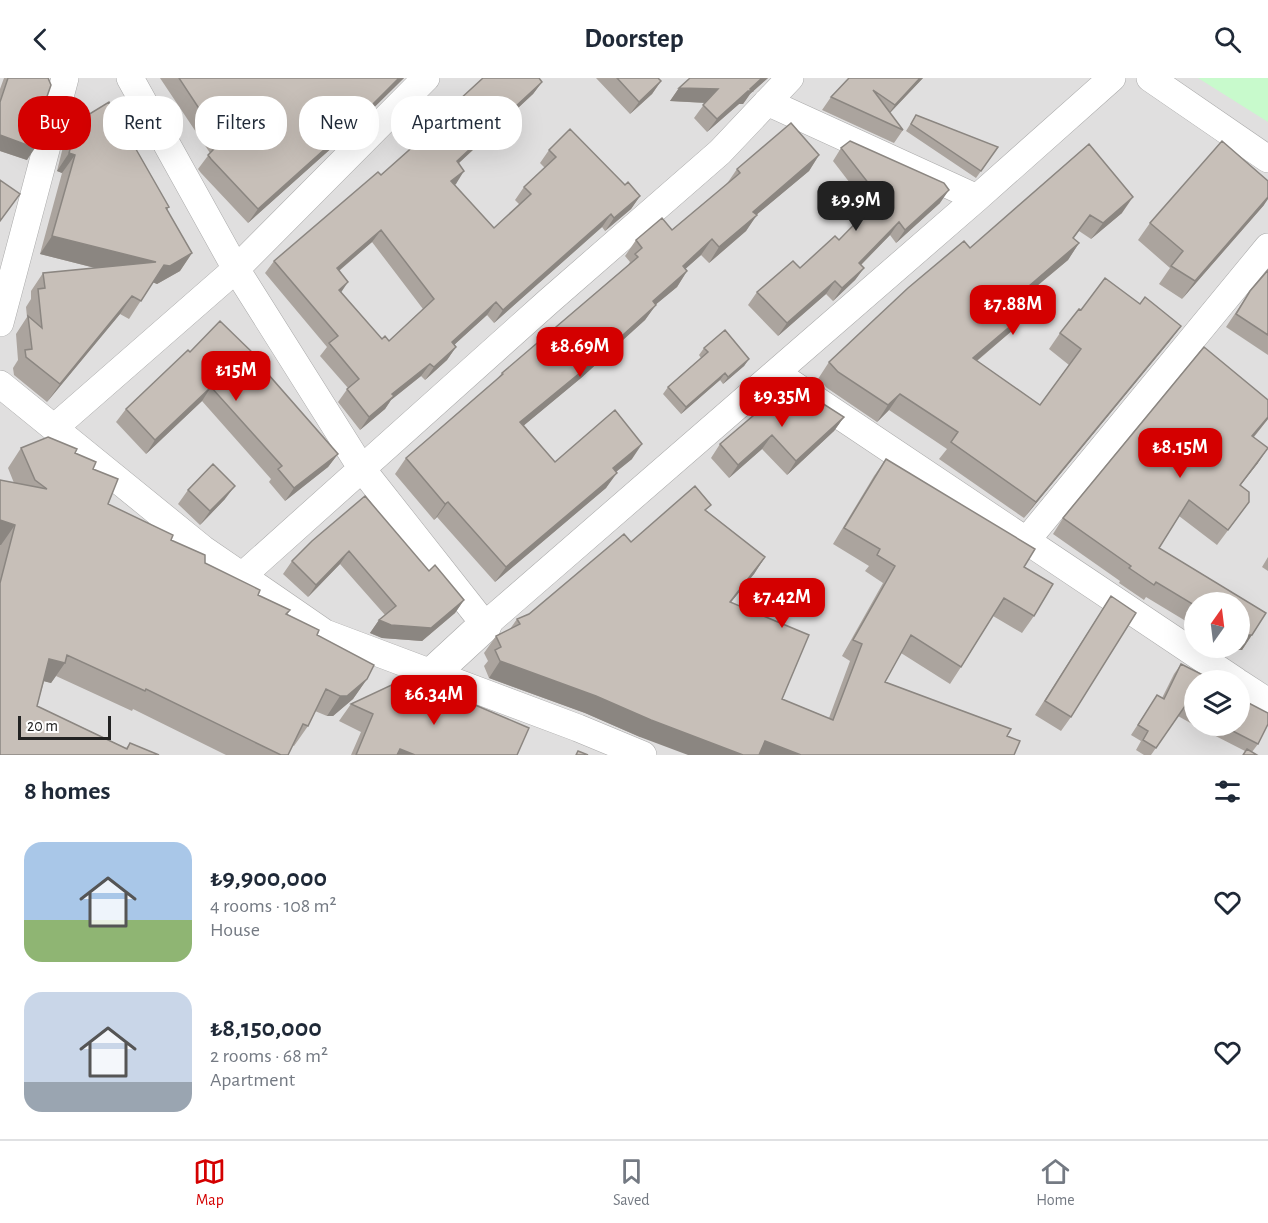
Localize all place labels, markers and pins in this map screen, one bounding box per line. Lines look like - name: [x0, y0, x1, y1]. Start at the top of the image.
- pin: ₺9.9M: [814, 181, 898, 232]
- pin: ₺7.88M: [964, 285, 1062, 336]
- pin: ₺8.69M: [531, 327, 629, 378]
- pin: ₺15M: [200, 351, 272, 402]
- pin: ₺9.35M: [733, 377, 831, 428]
- pin: ₺8.15M: [1131, 428, 1229, 479]
- pin: ₺7.42M: [733, 578, 831, 629]
- pin: ₺6.34M: [385, 675, 483, 726]

